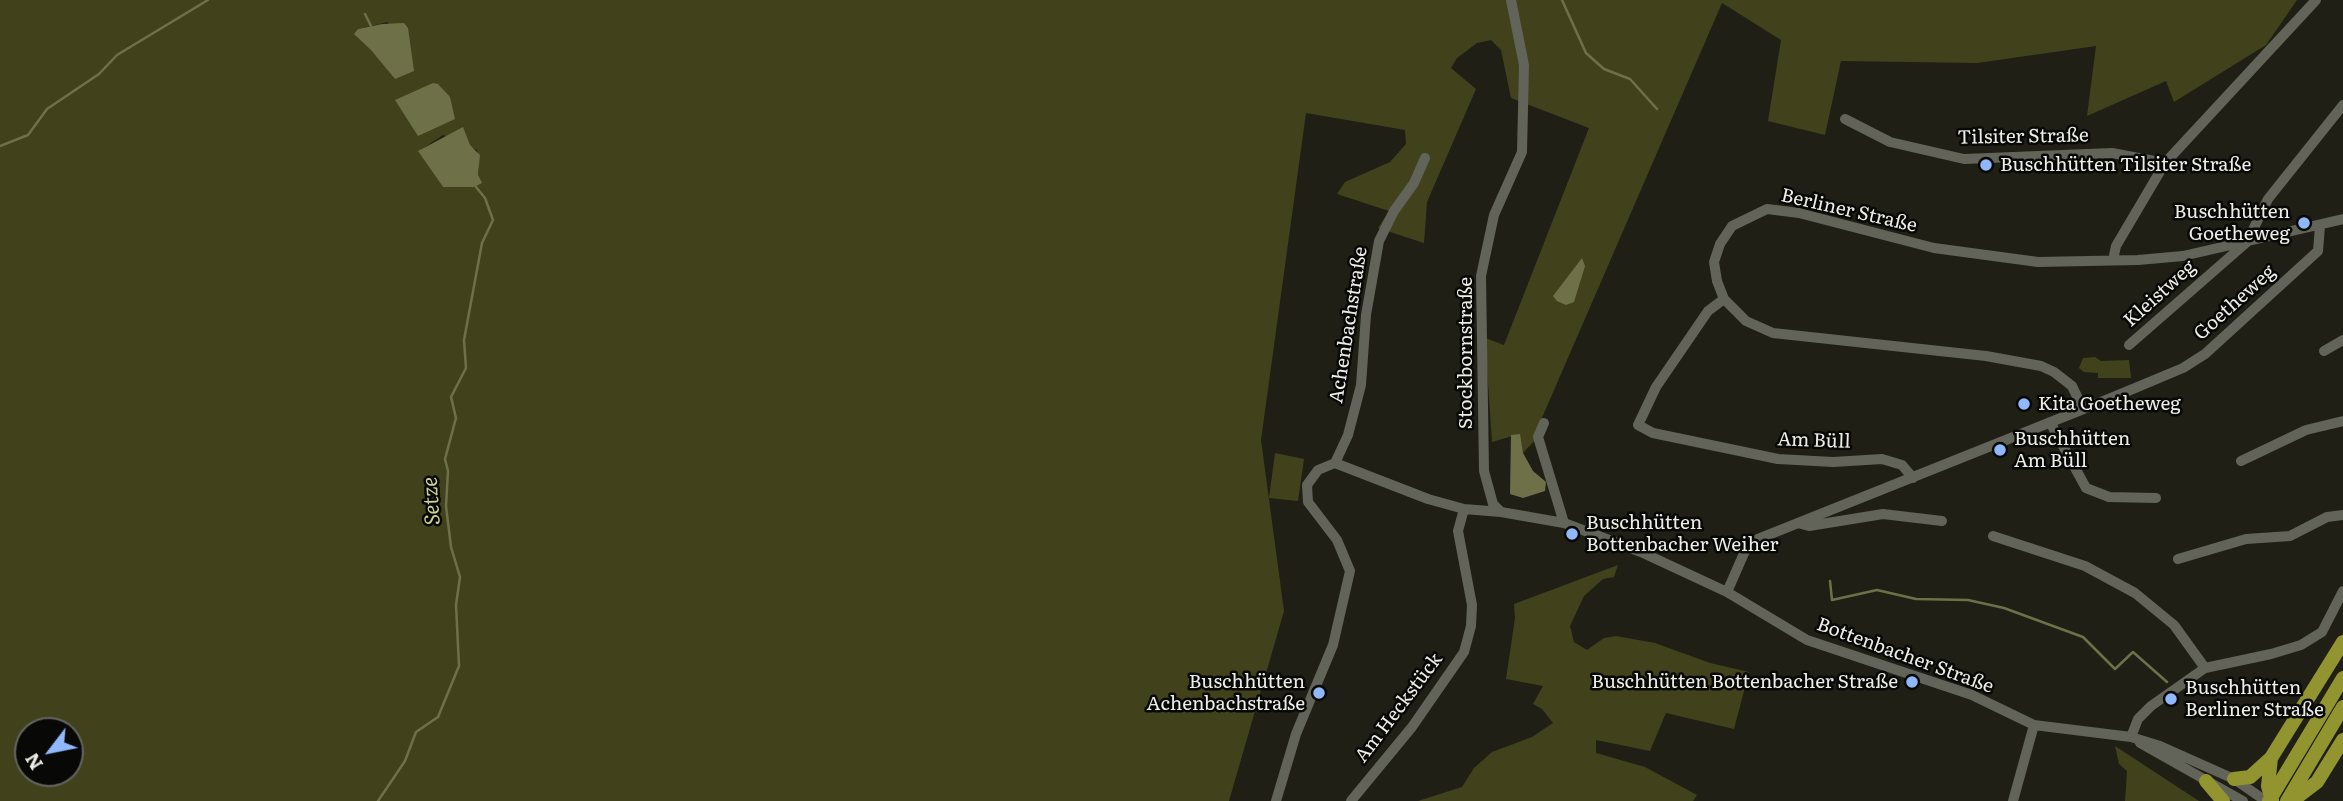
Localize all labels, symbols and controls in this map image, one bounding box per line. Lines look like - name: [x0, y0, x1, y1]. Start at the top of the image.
- street label: Tilsiter Straße: [1957, 124, 2089, 150]
- place label: Buschhütten Tilsiter Straße: [2000, 154, 2251, 176]
- marker: Buschhütten Tilsiter Straße: [1978, 157, 1994, 173]
- street label: Berliner Straße: [1779, 184, 1919, 238]
- place label: Buschhütten Goetheweg: [2174, 201, 2290, 245]
- marker: Buschhütten Goetheweg: [2296, 215, 2312, 231]
- street label: Achenbachstraße: [1325, 245, 1373, 405]
- street label: Kleistweg: [2119, 256, 2201, 332]
- street label: Goetheweg: [2190, 261, 2280, 345]
- street label: Stockbornstraße: [1455, 277, 1477, 429]
- place label: Kita Goetheweg: [2038, 393, 2181, 415]
- marker: Kita Goetheweg: [2016, 396, 2032, 412]
- street label: Am Büll: [1777, 428, 1851, 454]
- place label: Buschhütten Am Büll: [2014, 428, 2130, 472]
- marker: Buschhütten Am Büll: [1992, 442, 2008, 458]
- water label: Setze: [418, 476, 446, 526]
- place label: Buschhütten Bottenbacher Weiher: [1586, 512, 1779, 556]
- marker: Buschhütten Bottenbacher Weiher: [1564, 526, 1580, 542]
- street label: Bottenbacher Straße: [1813, 613, 1997, 699]
- street label: Am Heckstück: [1350, 649, 1448, 767]
- place label: Buschhütten Achenbachstraße: [1147, 671, 1305, 715]
- place label: Buschhütten Bottenbacher Straße: [1591, 671, 1898, 693]
- marker: Buschhütten Bottenbacher Straße: [1904, 674, 1920, 690]
- place label: Buschhütten Berliner Straße: [2185, 677, 2324, 721]
- marker: Buschhütten Achenbachstraße: [1311, 685, 1327, 701]
- marker: Buschhütten Berliner Straße: [2163, 691, 2179, 707]
- north arrow: [14, 717, 84, 787]
- text: N: [17, 748, 49, 776]

